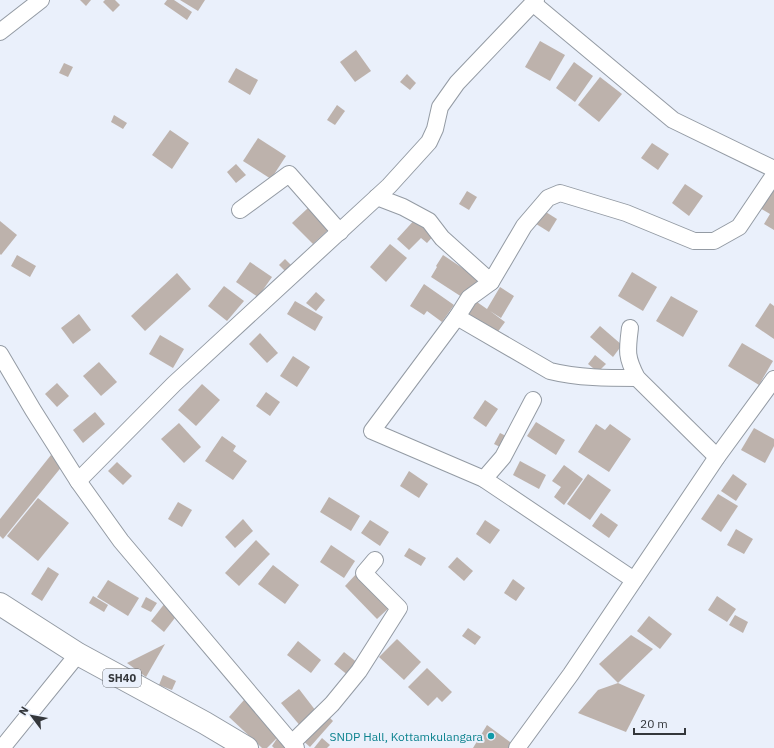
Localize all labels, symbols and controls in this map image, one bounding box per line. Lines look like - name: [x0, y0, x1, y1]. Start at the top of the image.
- road number: SH40: [103, 669, 141, 687]
- north arrow: [12, 696, 52, 736]
- text: N: [15, 704, 32, 718]
- scale bar: [634, 710, 685, 736]
- text: 20 m: [640, 716, 668, 731]
- place label: SNDP Hall, Kottamkulangara: [330, 729, 484, 744]
- marker: SNDP Hall, Kottamkulangara: [486, 731, 496, 741]

